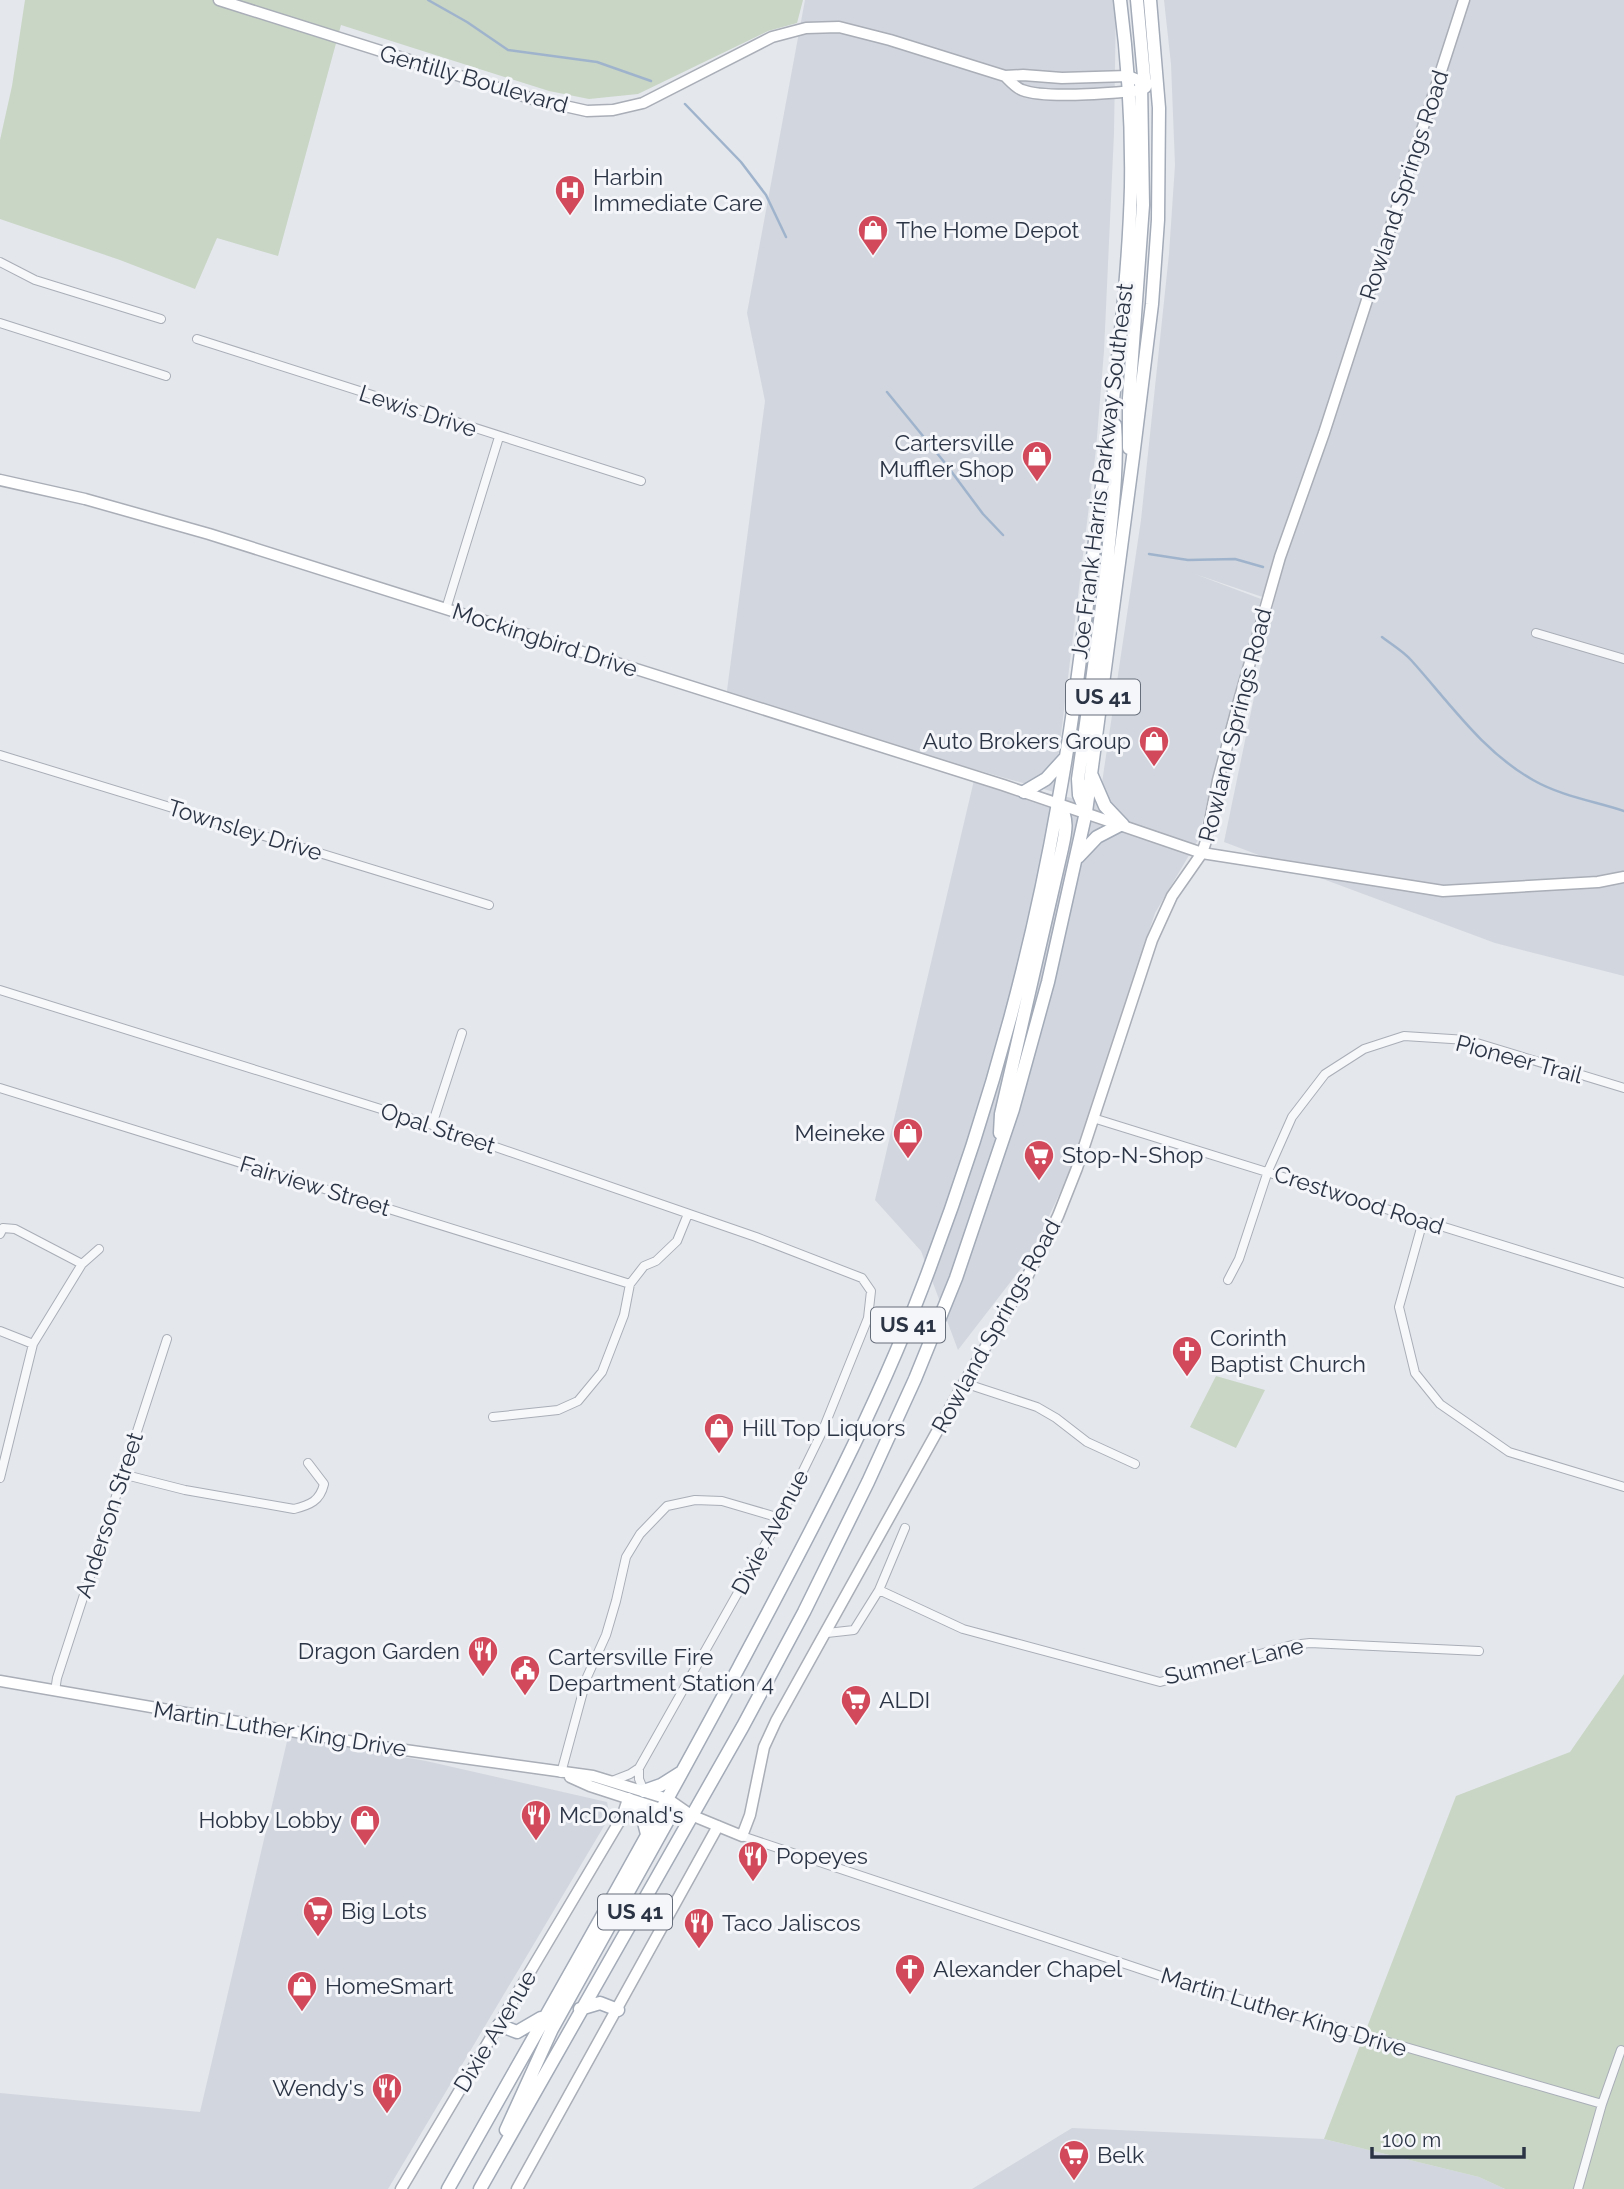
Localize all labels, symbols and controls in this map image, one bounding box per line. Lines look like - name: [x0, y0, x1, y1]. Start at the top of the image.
- street label: Gentilly Boulevard: [377, 39, 571, 118]
- street label: Rowland Springs Road: [1354, 67, 1453, 303]
- place label: Harbin Immediate Care: [593, 163, 763, 216]
- hospital icon: Harbin Immediate Care: [553, 173, 587, 217]
- shop icon: The Home Depot: [856, 213, 890, 257]
- place label: The Home Depot: [896, 216, 1079, 243]
- street label: Joe Frank Harris Parkway Southeast: [1065, 281, 1138, 661]
- street label: Lewis Drive: [356, 379, 480, 442]
- place label: Cartersville Muffler Shop: [879, 429, 1014, 482]
- shop icon: Cartersville Muffler Shop: [1020, 439, 1054, 483]
- street label: Mockingbird Drive: [449, 597, 641, 682]
- street label: Rowland Springs Road: [1192, 605, 1277, 845]
- road number: US 41: [1066, 680, 1140, 714]
- shop icon: Auto Brokers Group: [1137, 724, 1171, 768]
- place label: Auto Brokers Group: [922, 727, 1131, 754]
- street label: Townsley Drive: [165, 793, 326, 866]
- street label: Pioneer Trail: [1453, 1029, 1586, 1089]
- street label: Opal Street: [377, 1096, 499, 1159]
- shop icon: Meineke: [891, 1116, 925, 1160]
- place label: Meineke: [795, 1119, 885, 1146]
- supermarket icon: Stop-N-Shop: [1022, 1138, 1056, 1182]
- place label: Stop-N-Shop: [1062, 1141, 1204, 1168]
- street label: Fairview Street: [237, 1150, 394, 1221]
- street label: Crestwood Road: [1271, 1159, 1447, 1240]
- street label: Rowland Springs Road: [926, 1214, 1066, 1437]
- road number: US 41: [871, 1308, 945, 1342]
- place label: Corinth Baptist Church: [1210, 1324, 1366, 1377]
- church icon: Corinth Baptist Church: [1170, 1334, 1204, 1378]
- shop icon: Hill Top Liquors: [702, 1411, 736, 1455]
- place label: Hill Top Liquors: [742, 1414, 905, 1441]
- street label: Anderson Street: [69, 1428, 148, 1601]
- street label: Dixie Avenue: [725, 1465, 814, 1599]
- street label: Sumner Lane: [1162, 1631, 1306, 1690]
- restaurant icon: Dragon Garden: [466, 1634, 500, 1678]
- place label: Dragon Garden: [298, 1637, 460, 1664]
- place label: Cartersville Fire Department Station 4: [548, 1643, 774, 1696]
- public building icon: Cartersville Fire Department Station 4: [508, 1653, 542, 1697]
- supermarket icon: ALDI: [839, 1683, 873, 1727]
- place label: ALDI: [879, 1686, 930, 1713]
- street label: Martin Luther King Drive: [152, 1695, 409, 1762]
- restaurant icon: McDonald's: [519, 1798, 553, 1842]
- place label: McDonald's: [559, 1801, 684, 1828]
- shop icon: Hobby Lobby: [348, 1803, 382, 1847]
- place label: Hobby Lobby: [199, 1806, 342, 1833]
- restaurant icon: Popeyes: [736, 1839, 770, 1883]
- place label: Popeyes: [776, 1842, 868, 1869]
- supermarket icon: Big Lots: [301, 1894, 335, 1938]
- road number: US 41: [598, 1895, 672, 1930]
- place label: Big Lots: [341, 1897, 427, 1924]
- restaurant icon: Taco Jaliscos: [682, 1906, 716, 1950]
- place label: Taco Jaliscos: [722, 1909, 861, 1936]
- church icon: Alexander Chapel: [893, 1952, 927, 1996]
- place label: Alexander Chapel: [933, 1955, 1123, 1982]
- street label: Martin Luther King Drive: [1158, 1961, 1410, 2062]
- street label: Dixie Avenue: [448, 1965, 542, 2097]
- shop icon: HomeSmart: [285, 1969, 319, 2013]
- place label: HomeSmart: [325, 1972, 454, 1999]
- restaurant icon: Wendy's: [370, 2071, 404, 2115]
- place label: Wendy's: [272, 2074, 364, 2101]
- scale bar: [1372, 2116, 1524, 2160]
- text: 100 m: [1382, 2127, 1441, 2152]
- supermarket icon: Belk: [1057, 2138, 1091, 2182]
- place label: Belk: [1097, 2141, 1144, 2168]

